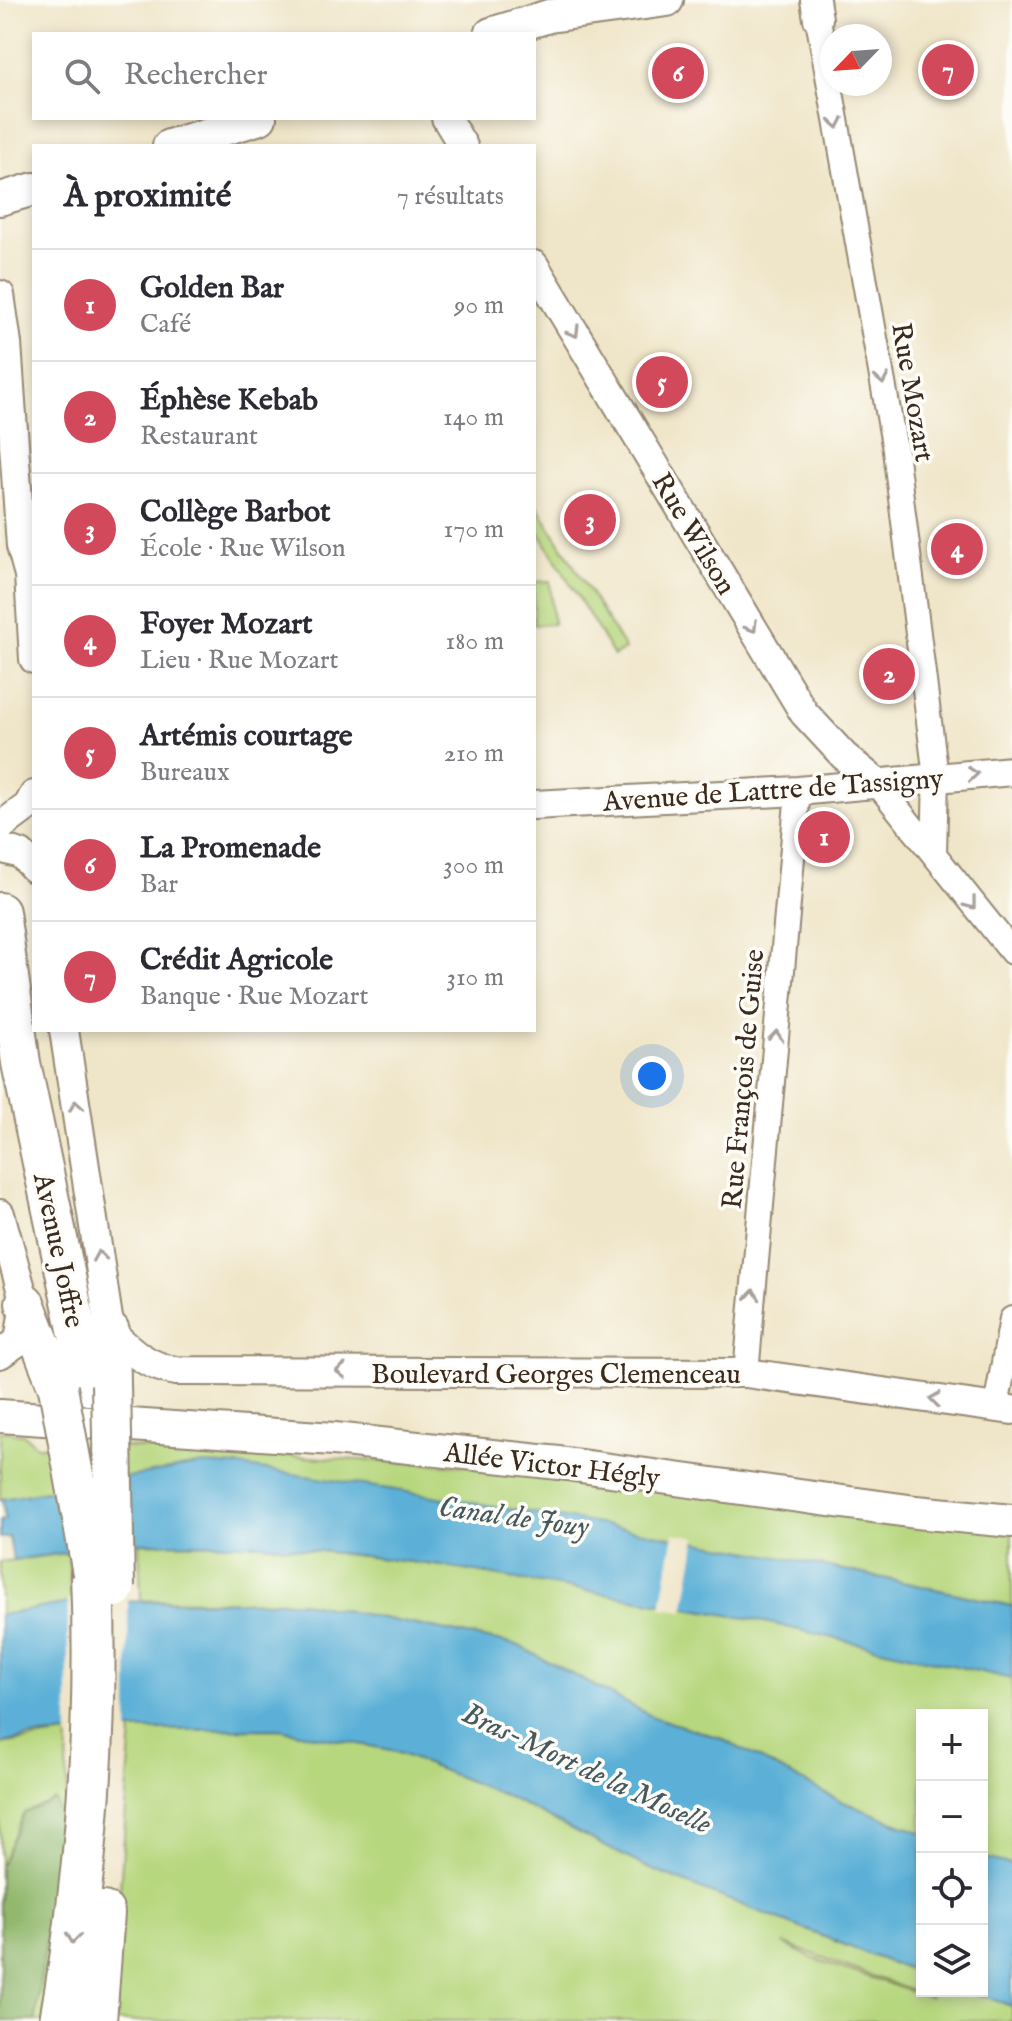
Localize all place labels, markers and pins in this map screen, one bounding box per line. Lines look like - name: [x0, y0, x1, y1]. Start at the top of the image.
- pin: 7: [922, 40, 974, 100]
- pin: 6: [652, 43, 704, 103]
- pin: 5: [636, 352, 688, 412]
- pin: 3: [564, 490, 616, 550]
- pin: 4: [931, 519, 983, 579]
- pin: 2: [863, 644, 915, 704]
- pin: 1: [798, 807, 850, 867]

